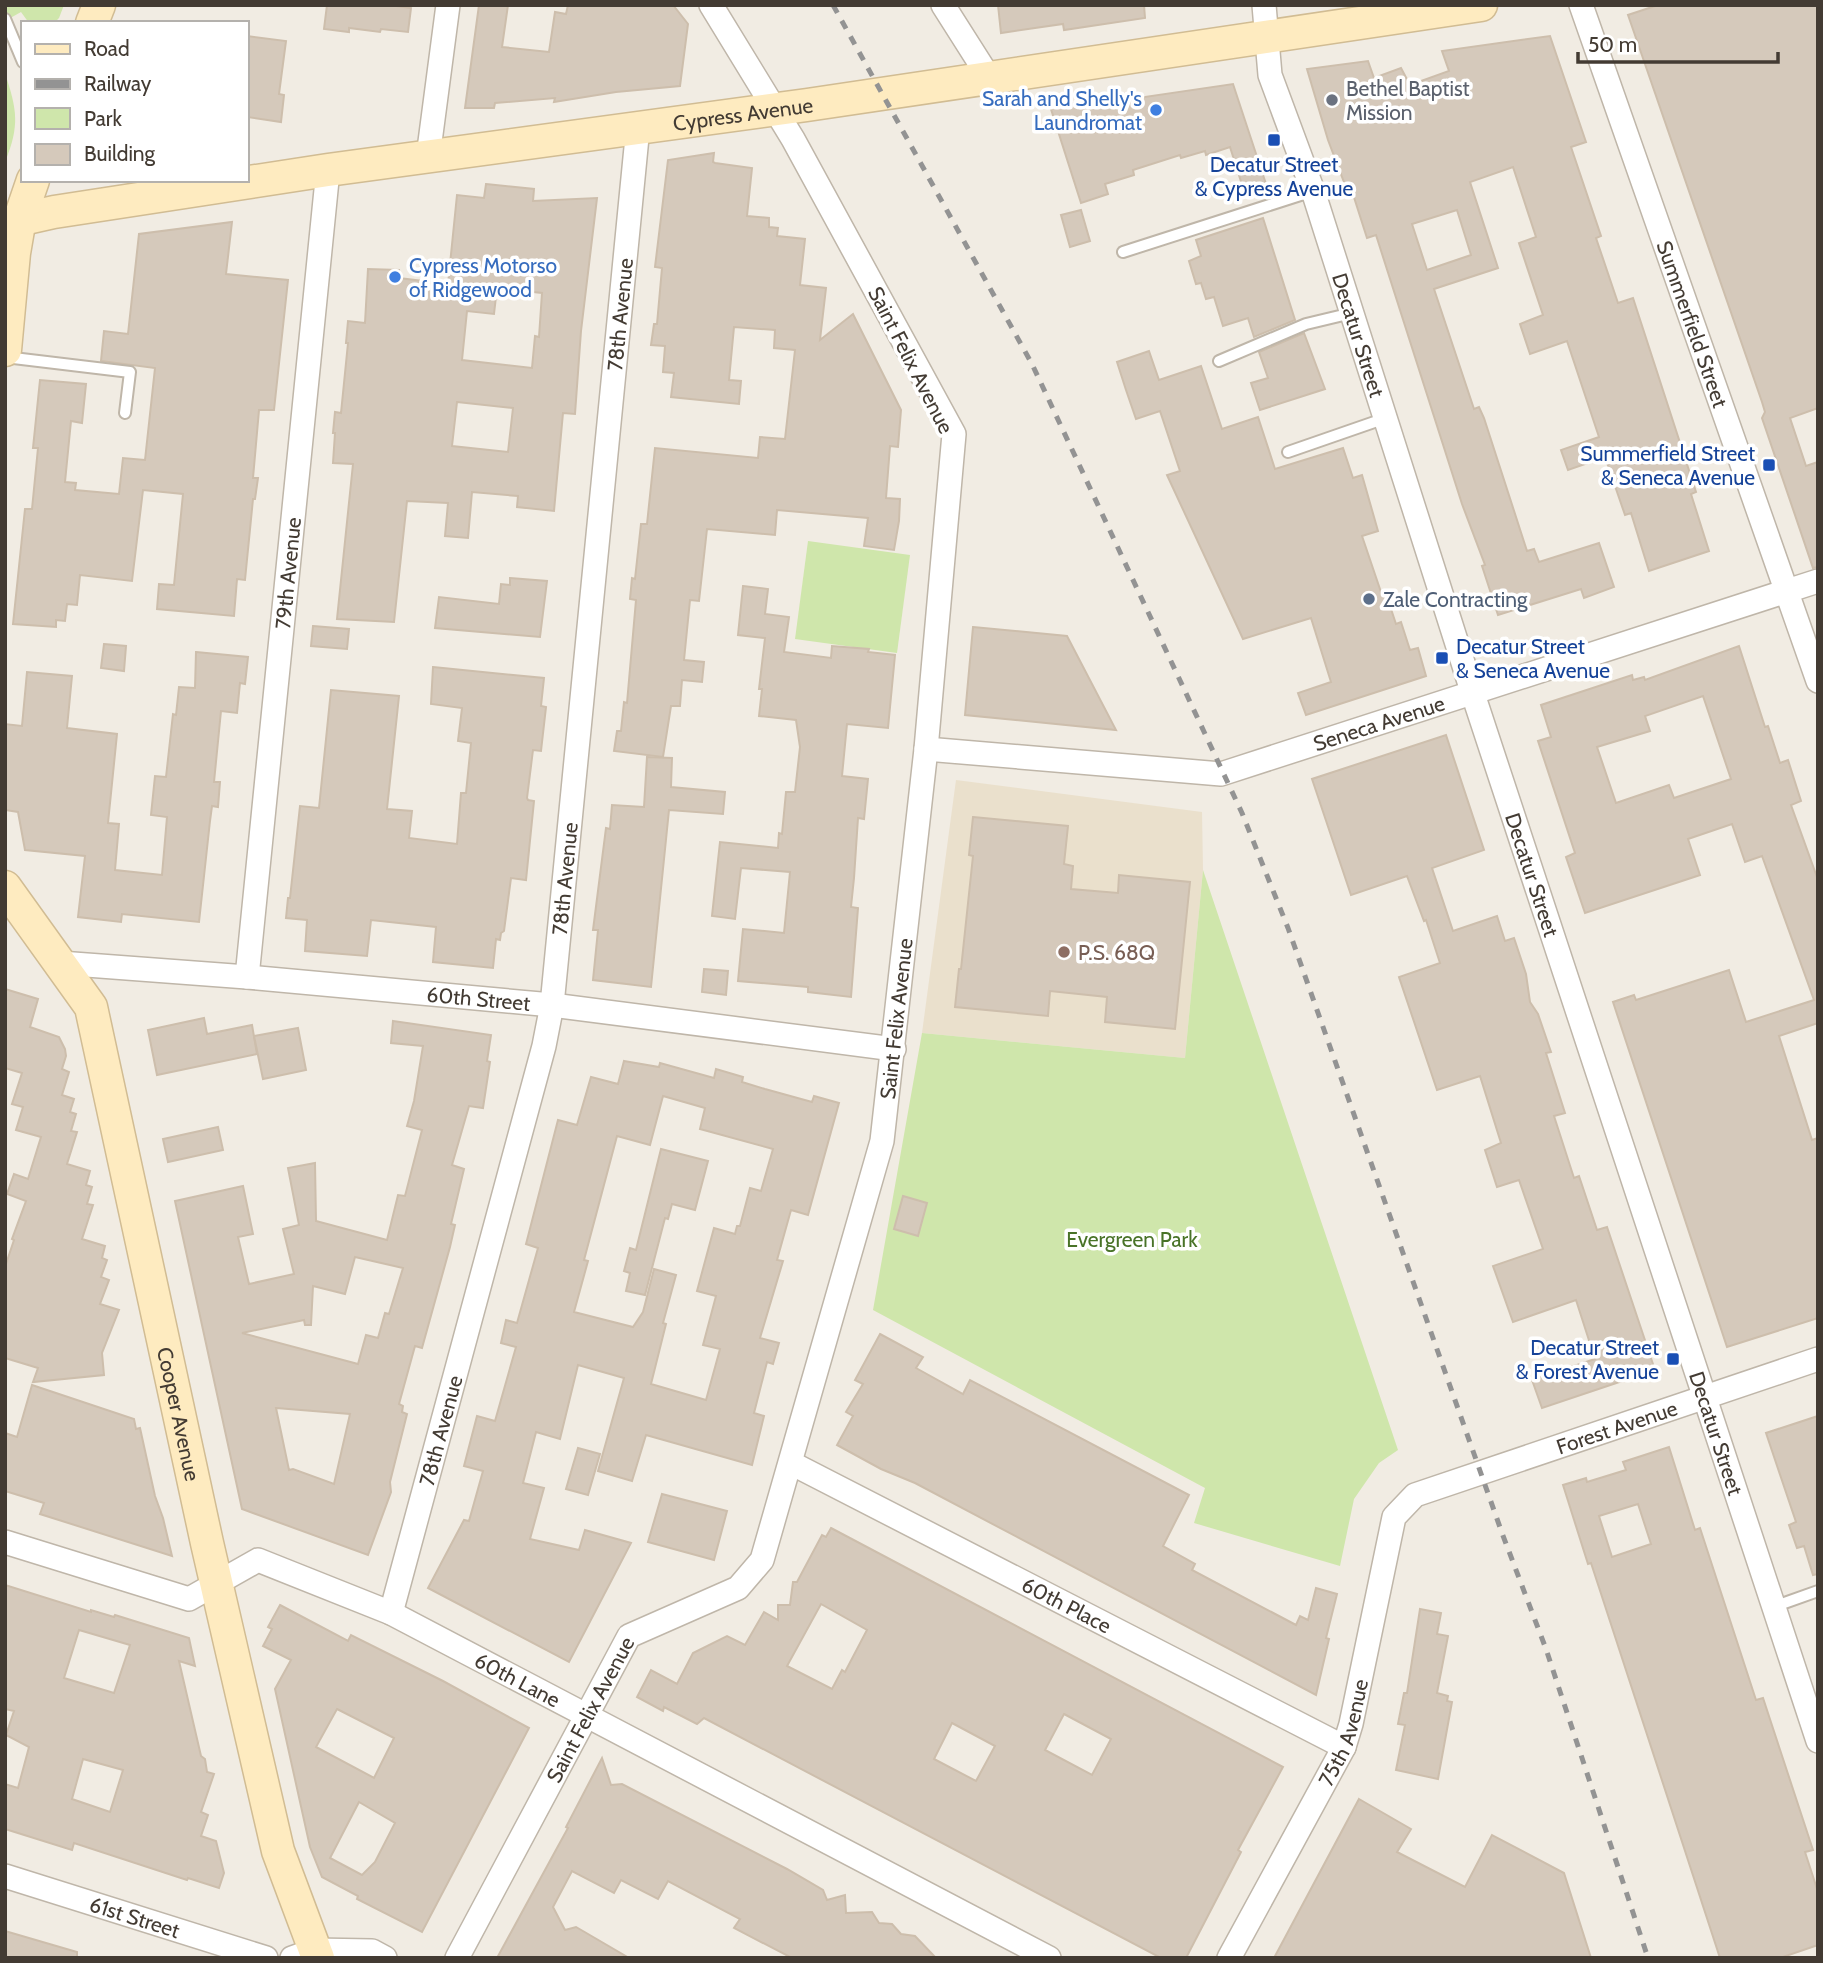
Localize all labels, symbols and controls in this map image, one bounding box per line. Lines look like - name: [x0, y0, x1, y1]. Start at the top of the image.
- legend: [21, 21, 248, 182]
- scale bar: [1578, 21, 1778, 65]
- text: 50 m: [1588, 32, 1637, 57]
- text: Road: [84, 36, 130, 61]
- text: Railway: [84, 71, 152, 96]
- place label: Bethel Baptist Mission: [1346, 76, 1470, 125]
- place label: Sarah and Shelly's Laundromat: [982, 86, 1142, 135]
- street label: Cypress Avenue: [671, 92, 815, 136]
- marker: Bethel Baptist Mission: [1324, 92, 1340, 108]
- marker: Sarah and Shelly's Laundromat: [1148, 102, 1164, 118]
- text: Park: [84, 106, 122, 131]
- marker: Decatur Street & Cypress Avenue: [1266, 132, 1282, 148]
- text: Building: [84, 141, 156, 166]
- place label: Decatur Street & Cypress Avenue: [1195, 152, 1353, 201]
- street label: Summerfield Street: [1652, 237, 1734, 411]
- place label: Cypress Motorso of Ridgewood: [409, 253, 557, 302]
- street label: 78th Avenue: [602, 257, 638, 372]
- marker: Cypress Motorso of Ridgewood: [387, 269, 403, 285]
- street label: Decatur Street: [1327, 270, 1390, 400]
- street label: Saint Felix Avenue: [863, 282, 959, 438]
- place label: Summerfield Street & Seneca Avenue: [1580, 441, 1755, 490]
- marker: Summerfield Street & Seneca Avenue: [1761, 457, 1777, 473]
- street label: 79th Avenue: [269, 516, 306, 630]
- place label: Zale Contracting: [1383, 587, 1528, 612]
- marker: Zale Contracting: [1361, 591, 1377, 607]
- place label: Decatur Street & Seneca Avenue: [1456, 634, 1610, 683]
- marker: Decatur Street & Seneca Avenue: [1434, 650, 1450, 666]
- street label: Seneca Avenue: [1310, 690, 1448, 756]
- street label: Decatur Street: [1500, 810, 1565, 940]
- street label: 78th Avenue: [546, 821, 582, 936]
- street label: Saint Felix Avenue: [874, 937, 917, 1100]
- place label: P.S. 68Q: [1078, 940, 1155, 965]
- marker: P.S. 68Q: [1056, 944, 1072, 960]
- street label: 60th Street: [426, 981, 531, 1015]
- park label: Evergreen Park: [1066, 1227, 1198, 1252]
- place label: Decatur Street & Forest Avenue: [1516, 1335, 1659, 1384]
- street label: Cooper Avenue: [152, 1345, 206, 1483]
- marker: Decatur Street & Forest Avenue: [1665, 1351, 1681, 1367]
- street label: Decatur Street: [1685, 1368, 1749, 1498]
- street label: 78th Avenue: [413, 1372, 467, 1488]
- street label: Forest Avenue: [1553, 1395, 1681, 1459]
- street label: 60th Place: [1018, 1571, 1116, 1638]
- street label: Saint Felix Avenue: [541, 1632, 639, 1787]
- street label: 60th Lane: [471, 1647, 565, 1712]
- street label: 75th Avenue: [1313, 1677, 1373, 1790]
- street label: 61st Street: [87, 1891, 183, 1943]

